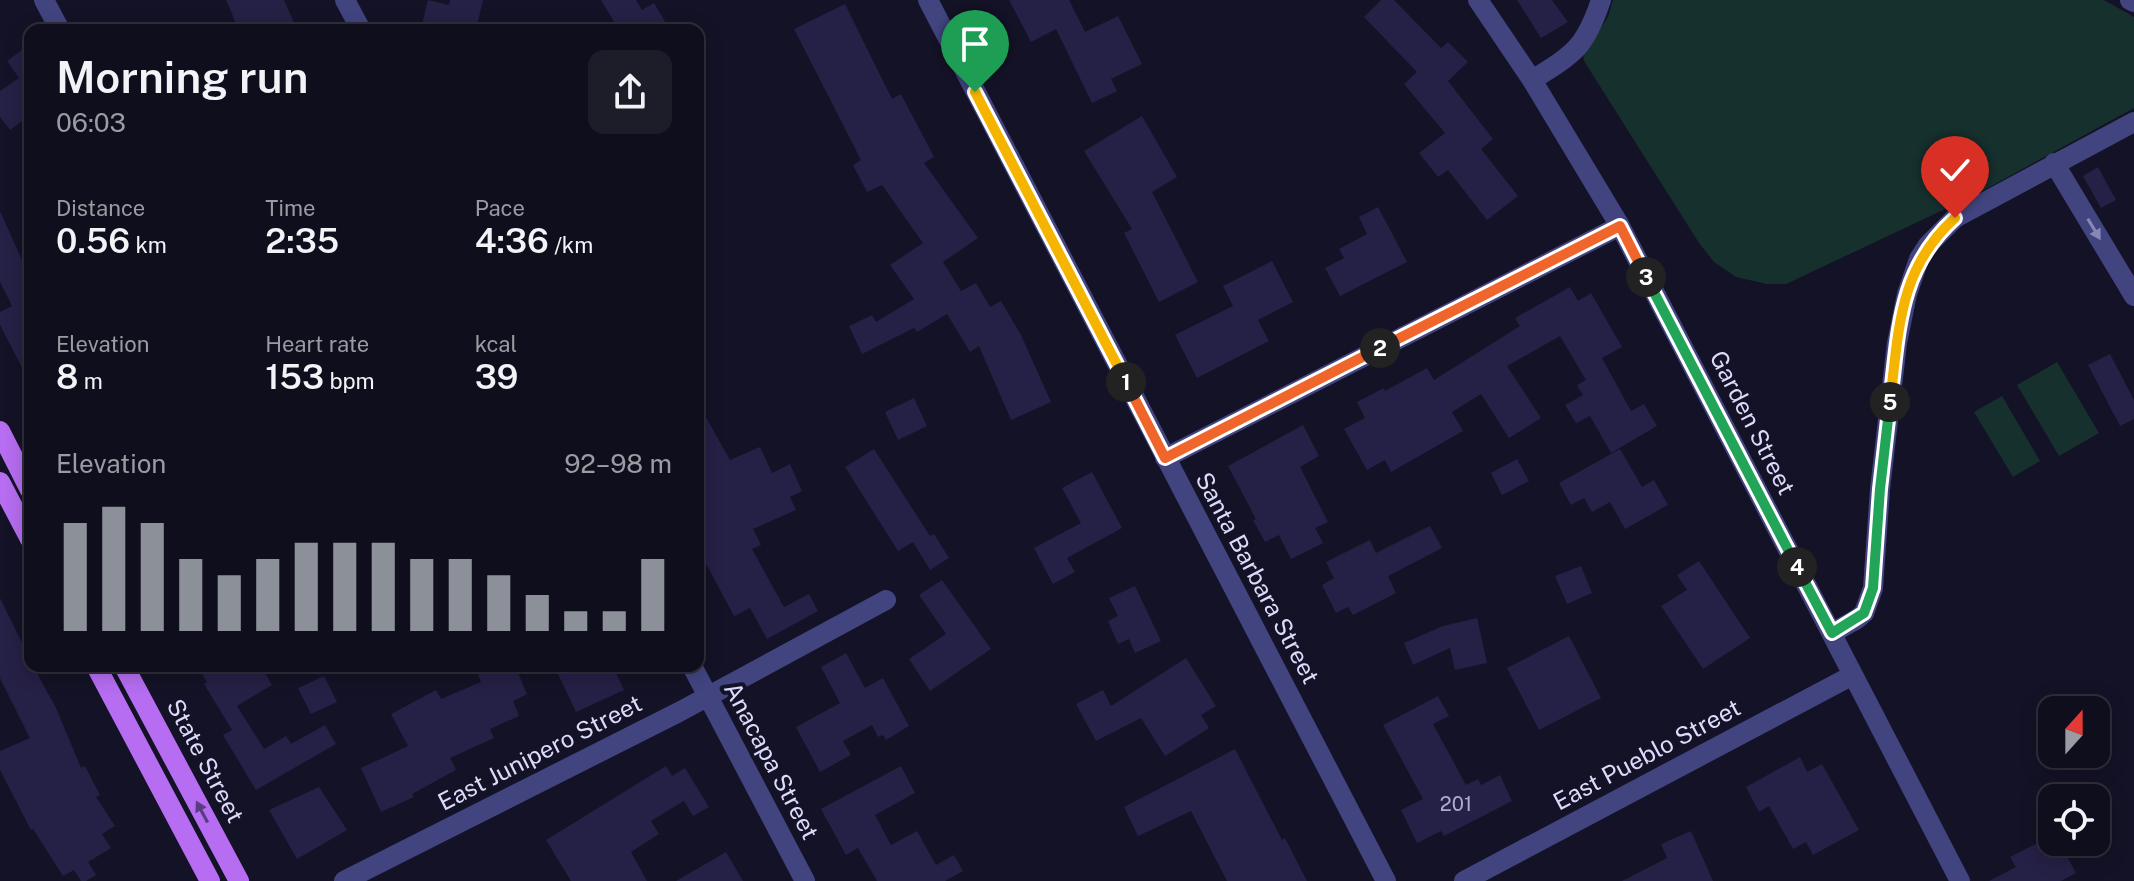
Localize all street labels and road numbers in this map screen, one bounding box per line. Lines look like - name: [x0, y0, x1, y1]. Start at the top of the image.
- street label: Garden Street: [1705, 346, 1801, 499]
- street label: Santa Barbara Street: [1190, 467, 1325, 688]
- street label: Anacapa Street: [719, 677, 825, 844]
- street label: East Junipero Street: [433, 689, 646, 816]
- street label: East Pueblo Street: [1548, 693, 1745, 815]
- street label: State Street: [162, 694, 250, 827]

